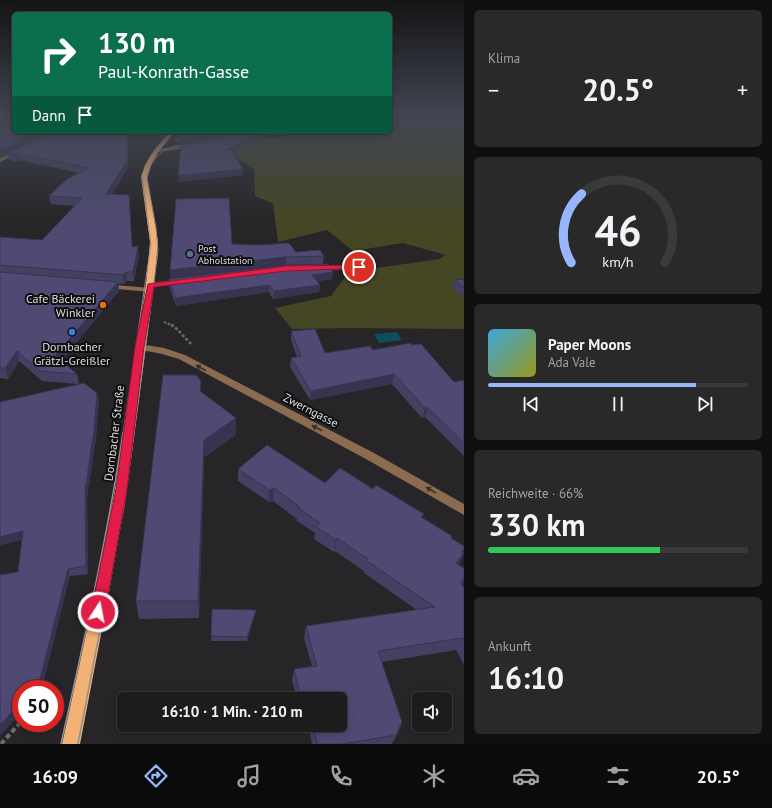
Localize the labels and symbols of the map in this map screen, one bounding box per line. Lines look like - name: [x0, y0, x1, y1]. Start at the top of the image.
- place label: Post Abholstation: [198, 242, 252, 267]
- marker: Post Abholstation: [185, 249, 195, 259]
- pin: [342, 250, 376, 284]
- place label: Cafe Bäckerei Winkler: [26, 291, 95, 320]
- marker: Cafe Bäckerei Winkler: [98, 300, 108, 310]
- marker: Dornbacher Grätzl-Greißler: [67, 327, 77, 337]
- place label: Dornbacher Grätzl-Greißler: [34, 339, 110, 368]
- one-way arrow: [195, 364, 207, 371]
- street label: Dornbacher Straße: [101, 384, 127, 482]
- street label: Zwerngasse: [281, 390, 341, 430]
- one-way arrow: [311, 425, 322, 431]
- one-way arrow: [426, 486, 436, 494]
- position arrow: [77, 591, 119, 633]
- speed limit sign: 50: [12, 680, 64, 732]

